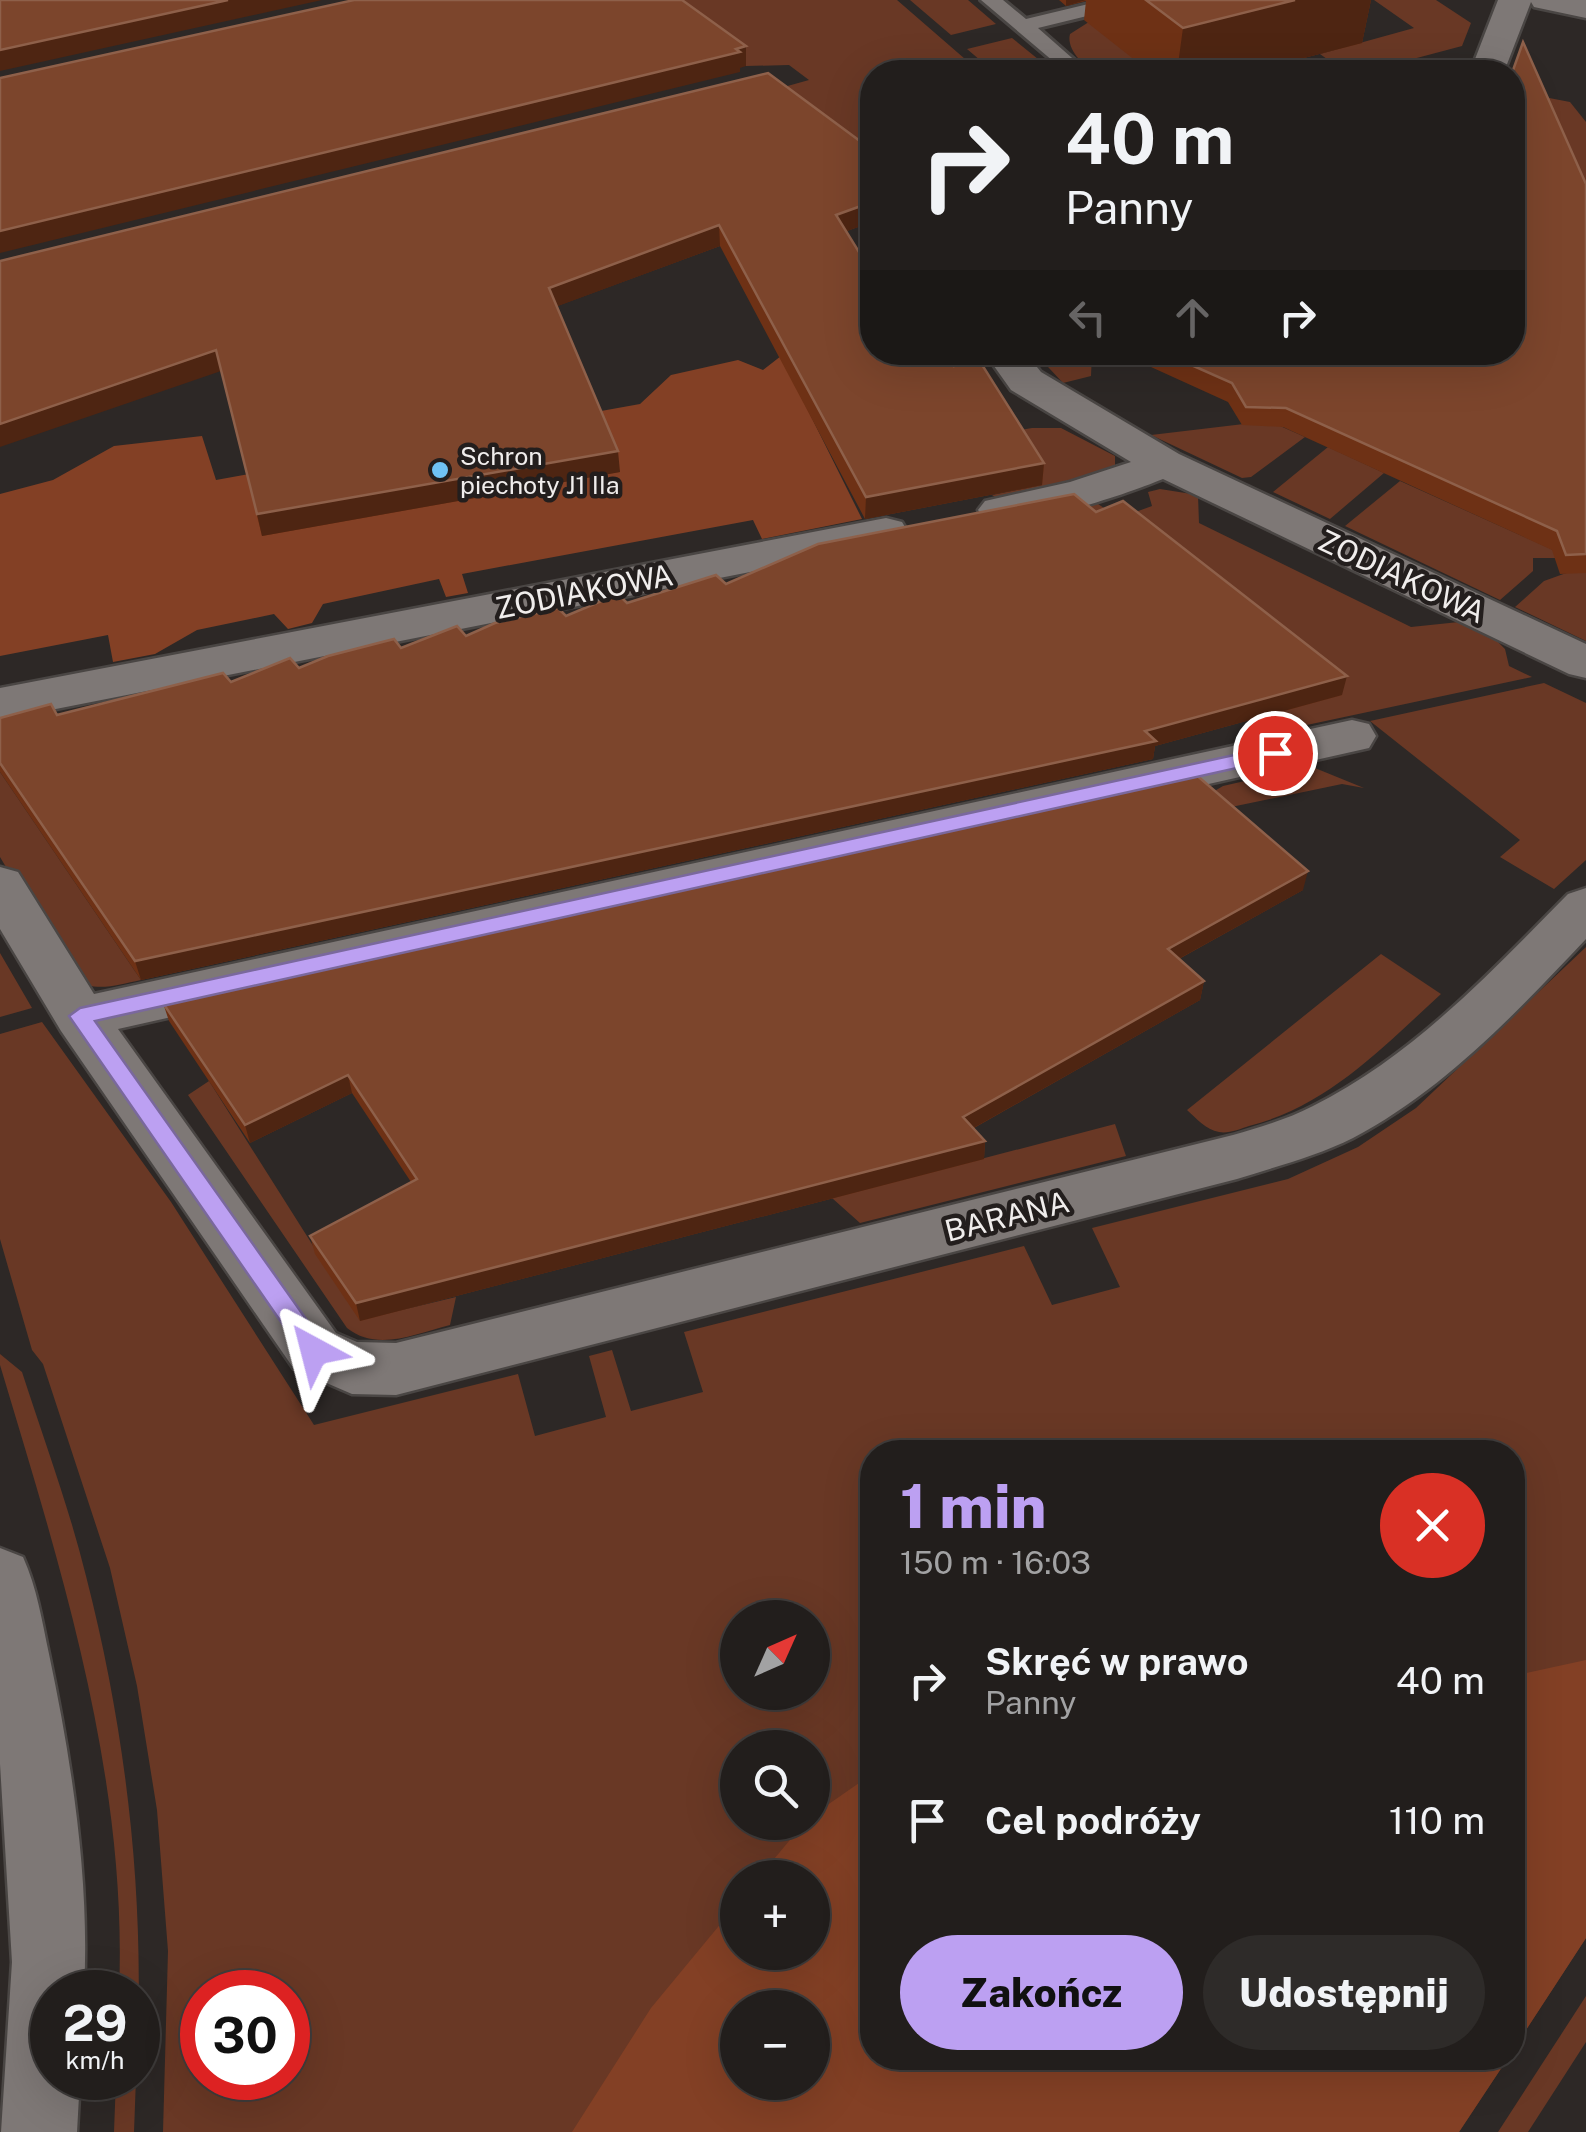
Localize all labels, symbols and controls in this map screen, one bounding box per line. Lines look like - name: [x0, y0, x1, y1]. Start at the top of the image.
- text: 40 m: [1065, 97, 1235, 180]
- icon: right: [900, 100, 1030, 230]
- text: Panny: [1065, 181, 1193, 234]
- icon: left: [1060, 290, 1115, 345]
- icon: ahead: [1165, 290, 1220, 345]
- icon: right: [1270, 290, 1325, 345]
- place label: Schron piechoty J1 IIa: [460, 441, 620, 500]
- marker: Schron piechoty J1 IIa: [429, 459, 451, 481]
- street label: ZODIAKOWA: [1313, 522, 1491, 630]
- street label: ZODIAKOWA: [492, 556, 676, 626]
- pin: [1233, 711, 1318, 796]
- icon: arrive: [1248, 726, 1303, 781]
- street label: BARANA: [941, 1183, 1073, 1249]
- position arrow: [262, 1299, 366, 1403]
- text: 1 min: [900, 1471, 1047, 1542]
- button: close: [1380, 1473, 1485, 1578]
- text: 150 m · 16:03: [900, 1544, 1091, 1581]
- north arrow: [720, 1600, 830, 1710]
- map controls: [720, 1600, 830, 2100]
- text: Skręć w prawo: [985, 1639, 1249, 1684]
- icon: right: [900, 1653, 955, 1708]
- text: 40 m: [1396, 1658, 1485, 1703]
- text: Panny: [985, 1684, 1076, 1721]
- button: search: [720, 1730, 830, 1840]
- icon: arrive: [900, 1793, 955, 1848]
- text: Cel podróży: [985, 1798, 1201, 1843]
- text: 110 m: [1389, 1798, 1485, 1843]
- button: +: [720, 1860, 830, 1970]
- button: Zakończ: [900, 1935, 1183, 2050]
- button: Udostępnij: [1203, 1935, 1485, 2050]
- speed limit sign: 30: [180, 1970, 310, 2100]
- button: −: [720, 1990, 830, 2100]
- text: 29: [63, 1993, 127, 2052]
- text: km/h: [66, 2045, 124, 2075]

